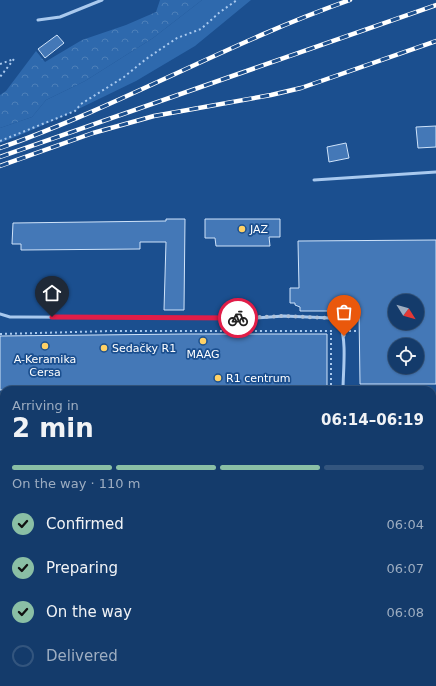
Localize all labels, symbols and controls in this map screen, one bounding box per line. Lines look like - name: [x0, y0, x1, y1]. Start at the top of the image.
- place label: JAZ: [249, 223, 269, 236]
- marker: JAZ: [237, 224, 247, 234]
- pin: [35, 276, 69, 317]
- icon: home: [41, 282, 63, 304]
- north arrow: [388, 294, 424, 330]
- map controls: [388, 294, 424, 374]
- pin: [327, 295, 361, 336]
- courier: [218, 298, 258, 338]
- icon: bag: [333, 301, 355, 323]
- icon: bike: [227, 307, 249, 329]
- marker: MAAG: [198, 336, 208, 346]
- button: locate: [388, 338, 424, 374]
- marker: A-Keramika Cersa: [40, 341, 50, 351]
- place label: Sedačky R1: [112, 342, 176, 355]
- marker: Sedačky R1: [99, 343, 109, 353]
- place label: MAAG: [186, 348, 220, 361]
- place label: A-Keramika Cersa: [14, 353, 76, 379]
- place label: R1 centrum: [226, 372, 290, 385]
- marker: R1 centrum: [213, 373, 223, 383]
- text: Arriving in: [12, 398, 79, 413]
- text: 06:14–06:19: [321, 411, 424, 429]
- text: 2 min: [12, 413, 94, 443]
- text: On the way · 110 m: [12, 476, 140, 491]
- icon: check: [12, 513, 34, 535]
- text: Confirmed: [46, 515, 124, 533]
- text: 06:04: [387, 517, 424, 532]
- icon: check: [12, 557, 34, 579]
- text: Preparing: [46, 559, 118, 577]
- text: 06:07: [387, 561, 424, 576]
- icon: check: [12, 601, 34, 623]
- text: On the way: [46, 603, 132, 621]
- text: 06:08: [387, 605, 424, 620]
- text: Delivered: [46, 647, 118, 665]

